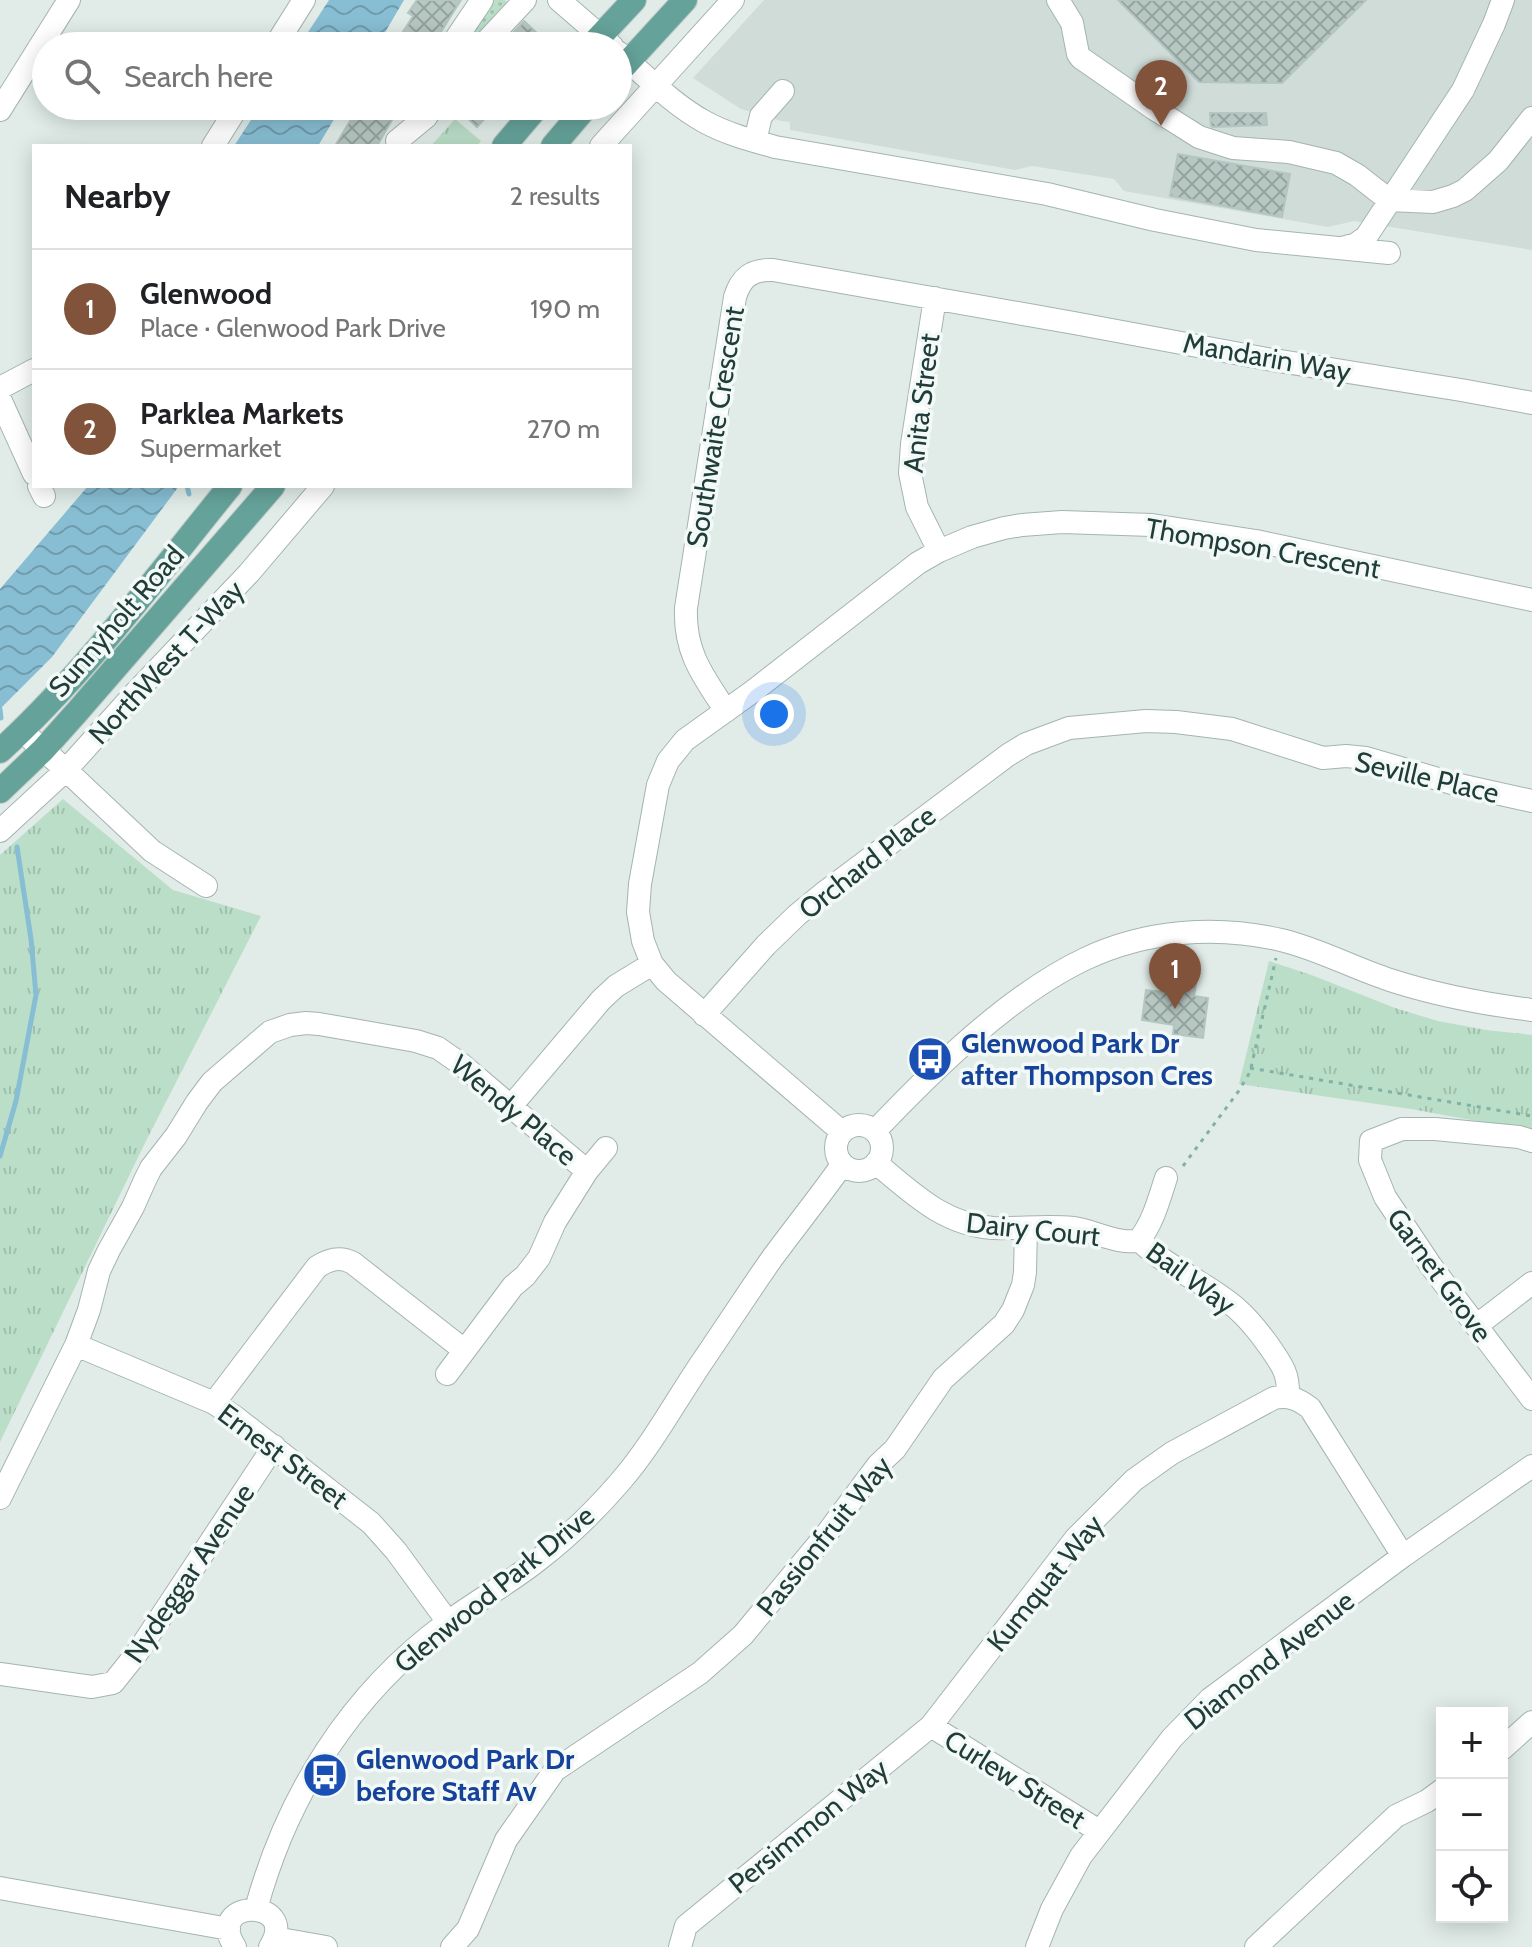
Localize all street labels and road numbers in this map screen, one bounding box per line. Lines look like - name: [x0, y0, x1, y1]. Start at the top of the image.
- street label: Southwaite Crescent: [679, 304, 751, 550]
- street label: Mandarin Way: [1180, 326, 1354, 388]
- street label: Anita Street: [896, 331, 946, 475]
- street label: Thompson Crescent: [1143, 511, 1383, 585]
- street label: Sunnyholt Road: [41, 538, 191, 704]
- street label: NorthWest T-Way: [81, 573, 251, 751]
- street label: Seville Place: [1352, 744, 1502, 810]
- street label: Orchard Place: [792, 798, 942, 926]
- street label: Wendy Place: [444, 1047, 584, 1173]
- street label: Garnet Grove: [1380, 1202, 1500, 1348]
- street label: Dairy Court: [965, 1205, 1101, 1253]
- street label: Bail Way: [1140, 1234, 1242, 1322]
- street label: Ernest Street: [212, 1396, 354, 1516]
- street label: Passionfruit Way: [749, 1449, 899, 1623]
- street label: Nydeggar Avenue: [117, 1477, 261, 1669]
- street label: Glenwood Park Drive: [387, 1498, 601, 1680]
- street label: Kumquat Way: [980, 1508, 1110, 1658]
- street label: Diamond Avenue: [1177, 1583, 1361, 1737]
- street label: Curlew Street: [938, 1722, 1092, 1836]
- street label: Persimmon Way: [721, 1751, 895, 1901]

